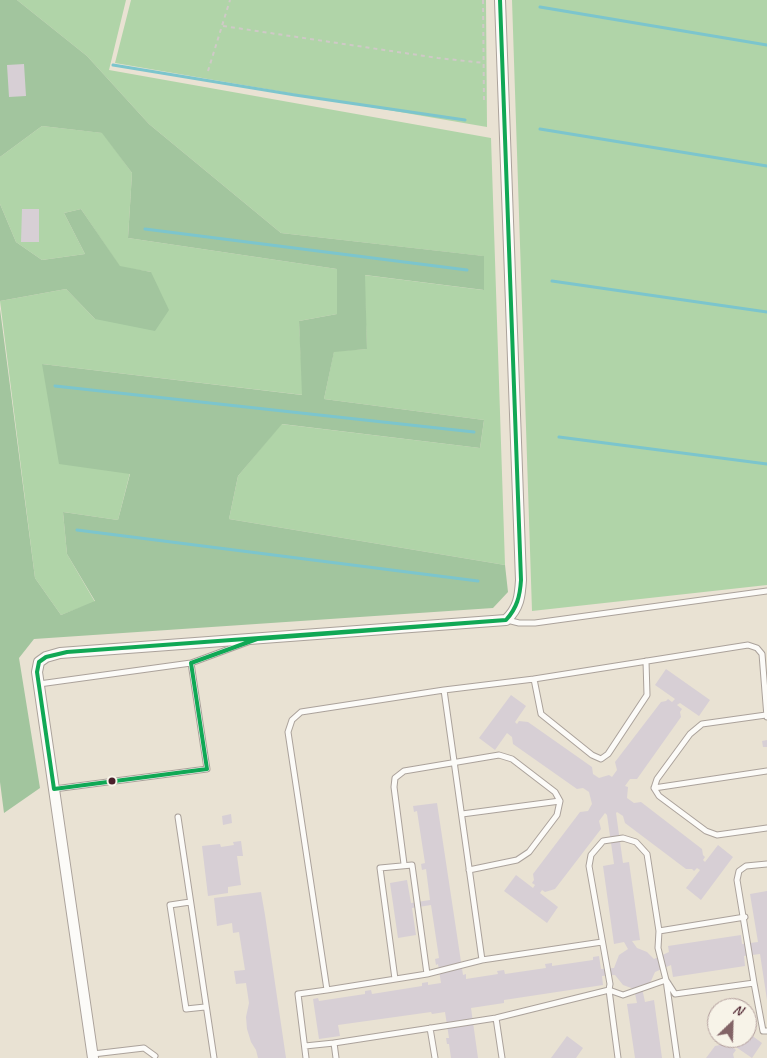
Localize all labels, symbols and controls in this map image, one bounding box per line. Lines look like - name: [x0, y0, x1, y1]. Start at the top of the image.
- unlabelled marker: [107, 776, 117, 786]
- north arrow: [707, 998, 757, 1048]
- text: N: [730, 1000, 745, 1019]

